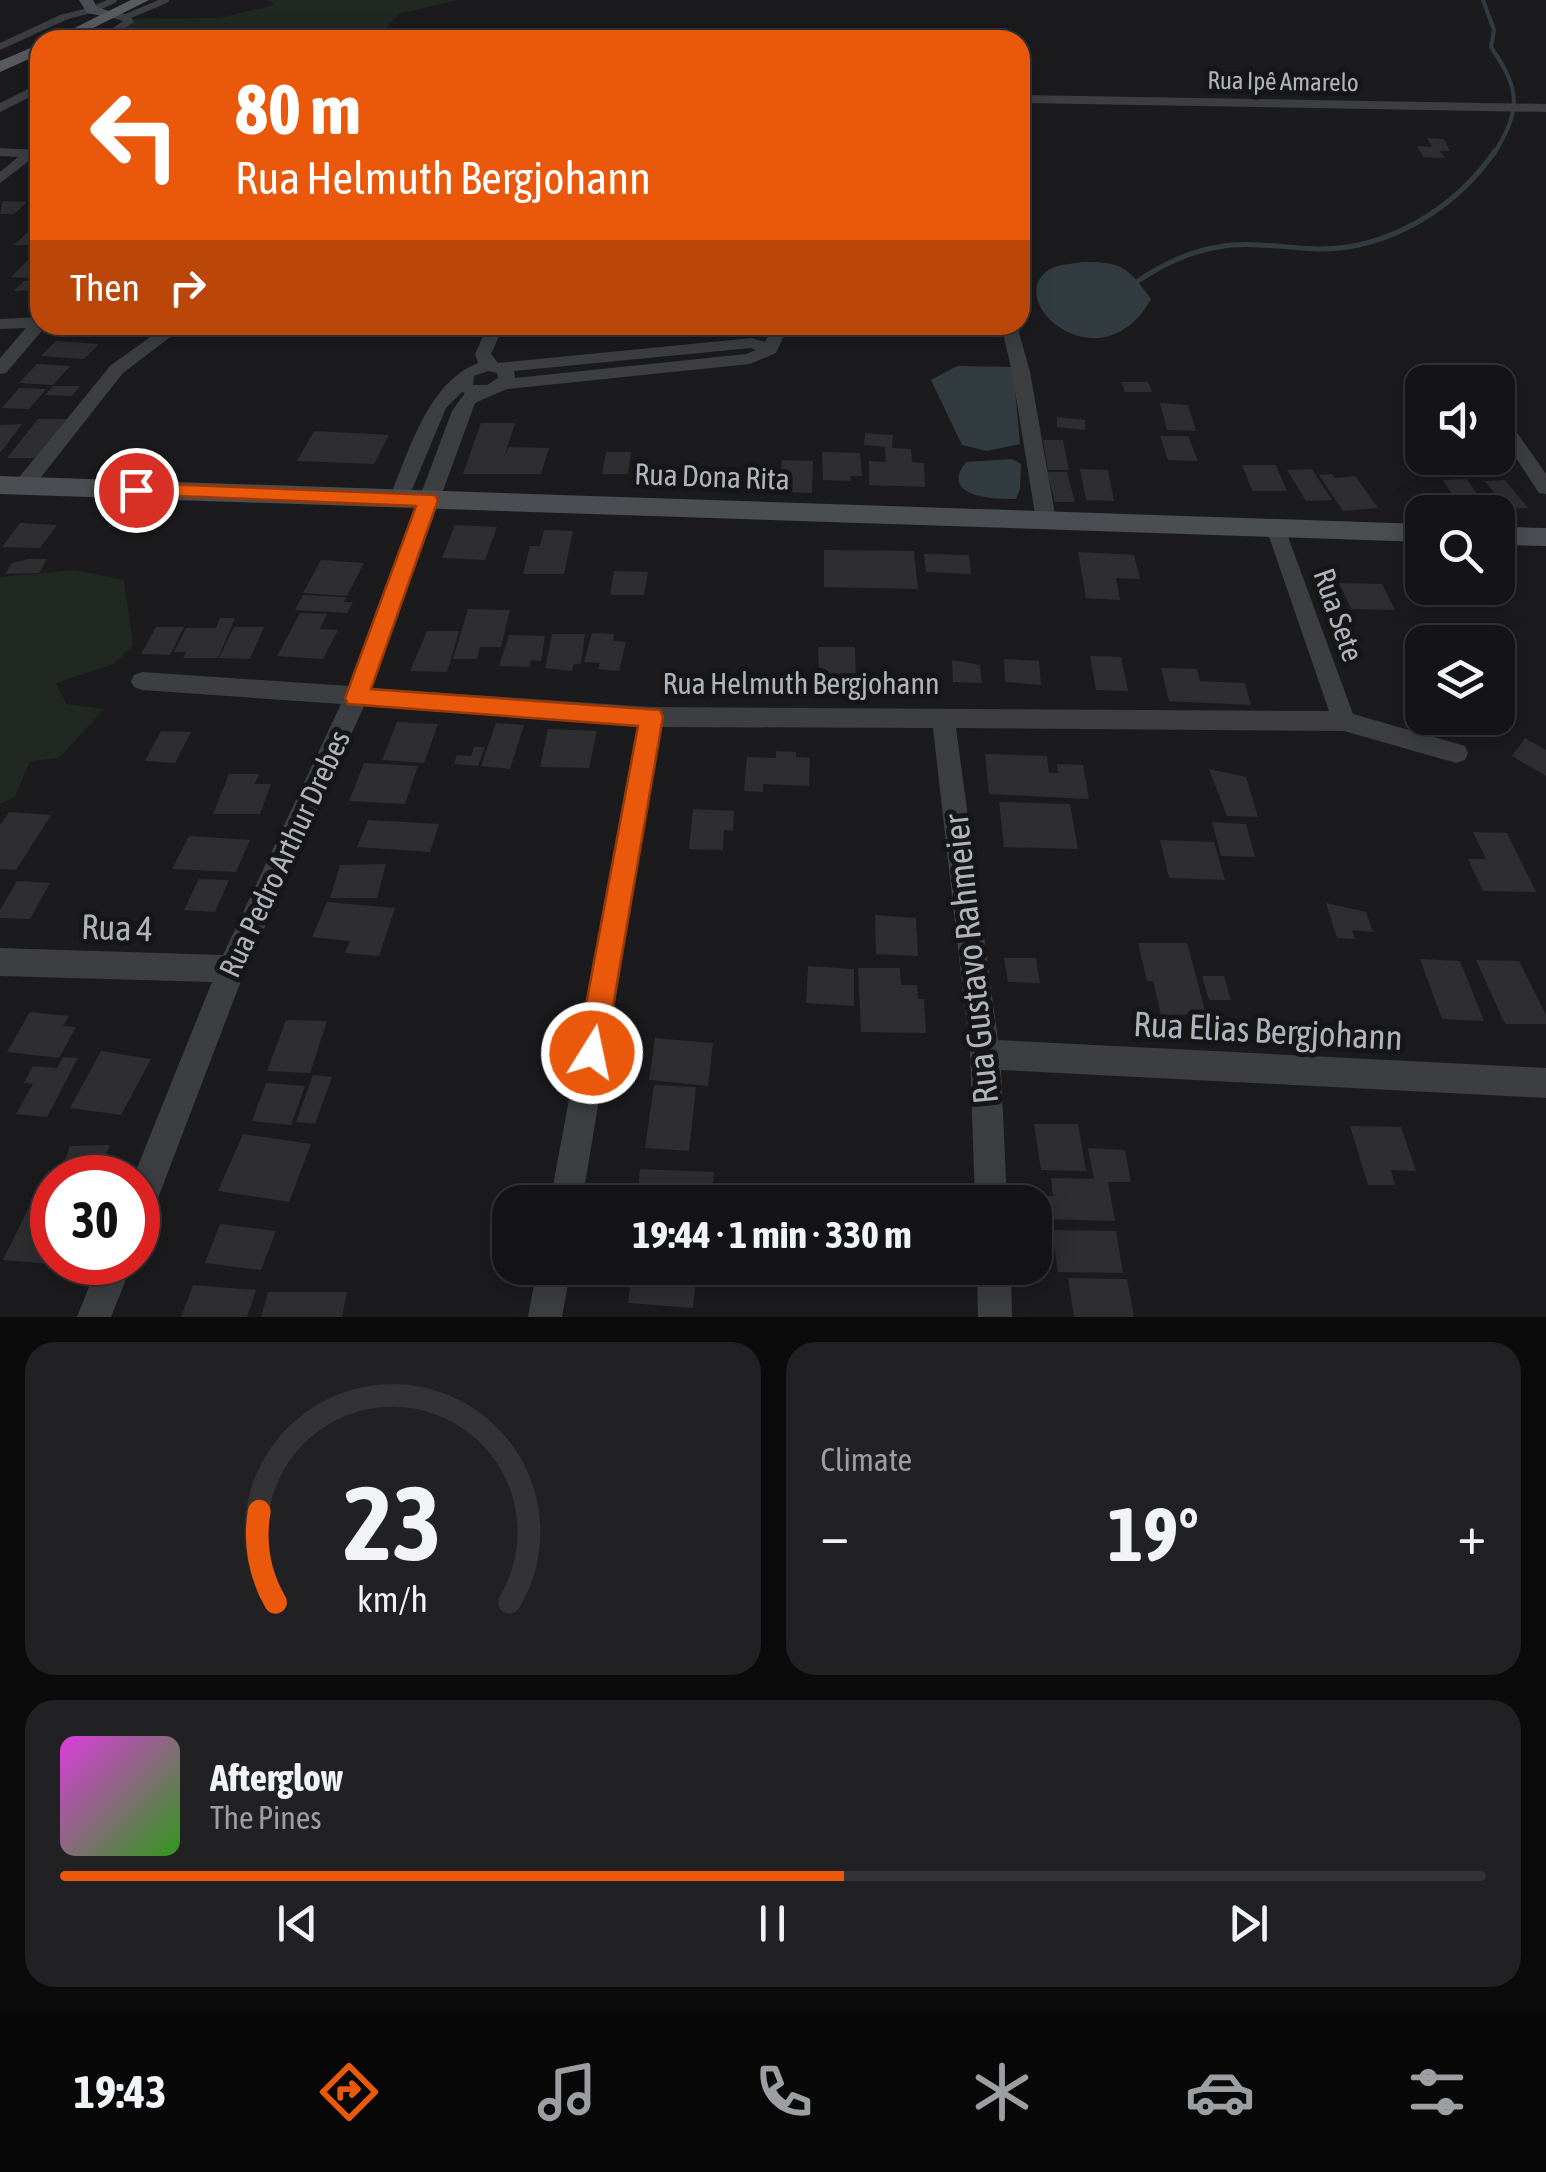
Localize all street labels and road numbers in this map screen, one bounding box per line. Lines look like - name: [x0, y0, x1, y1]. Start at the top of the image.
- street label: Rua Ipê Amarelo: [1207, 66, 1359, 96]
- street label: Rua Dona Rita: [634, 456, 790, 496]
- street label: Rua Sete: [1307, 564, 1371, 665]
- street label: Rua Helmuth Bergjohann: [662, 666, 940, 700]
- street label: Rua Pedro Arthur Drebes: [212, 725, 356, 982]
- street label: Rua Gustavo Rahmeier: [935, 812, 1005, 1106]
- street label: Rua 4: [80, 906, 154, 948]
- street label: Rua Elias Bergjohann: [1132, 1003, 1404, 1057]

